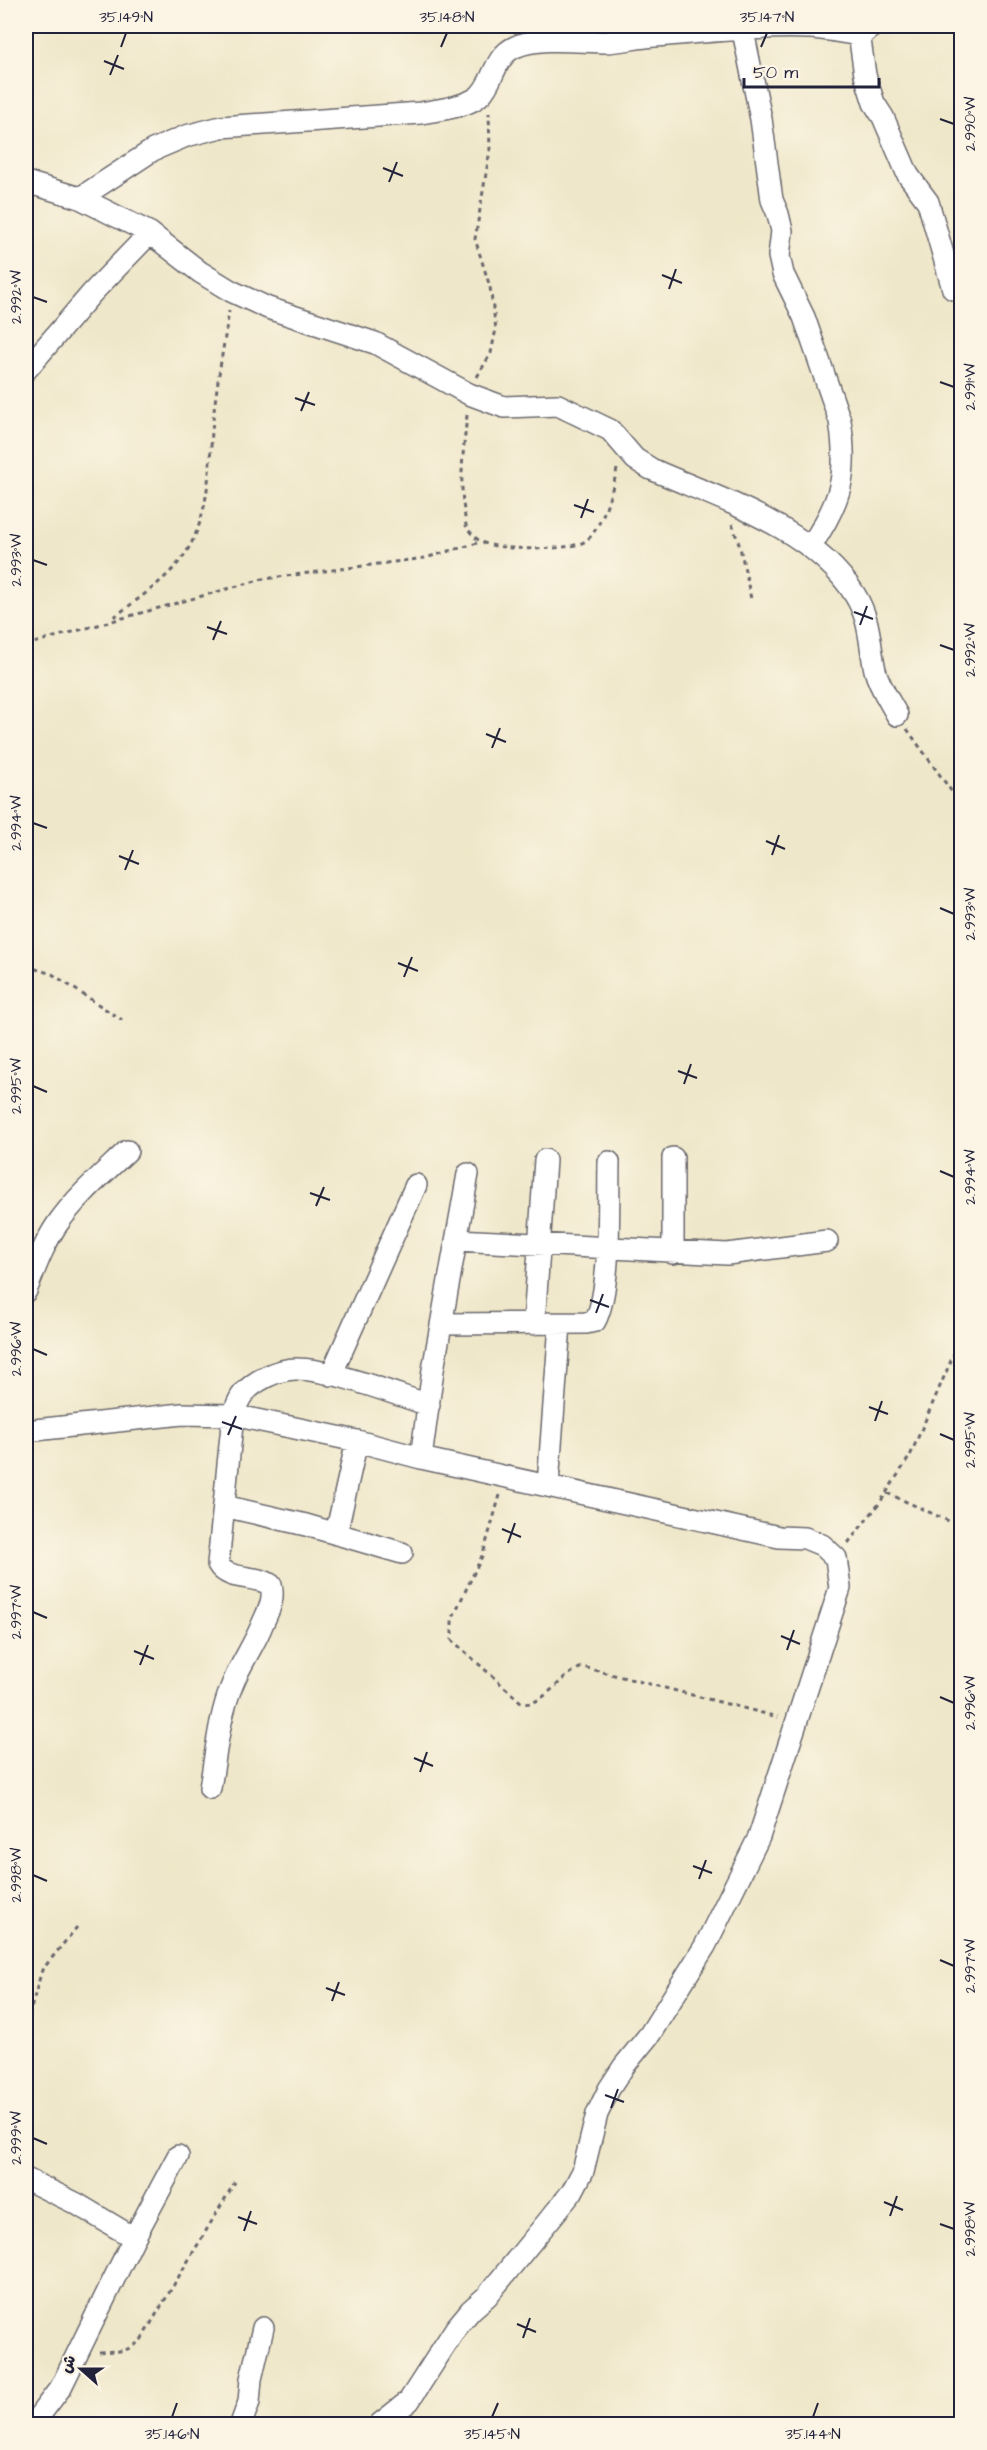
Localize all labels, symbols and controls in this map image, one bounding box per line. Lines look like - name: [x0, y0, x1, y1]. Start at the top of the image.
- text: 35.149°N: [99, 7, 153, 28]
- text: 35.148°N: [420, 7, 474, 28]
- text: 35.147°N: [740, 7, 794, 28]
- scale bar: [744, 51, 879, 89]
- text: 50 m: [753, 60, 798, 85]
- text: 2.990°W: [960, 97, 981, 151]
- text: 2.992°W: [6, 270, 27, 324]
- text: 2.991°W: [960, 363, 981, 411]
- text: 2.993°W: [6, 534, 27, 586]
- text: 2.992°W: [960, 623, 981, 677]
- text: 2.994°W: [6, 795, 27, 851]
- text: 2.993°W: [960, 888, 981, 940]
- text: 2.995°W: [6, 1058, 27, 1114]
- text: 2.994°W: [960, 1149, 981, 1205]
- text: 2.996°W: [6, 1322, 27, 1376]
- text: 2.995°W: [960, 1412, 981, 1468]
- text: 2.997°W: [6, 1585, 27, 1639]
- text: 2.996°W: [960, 1676, 981, 1730]
- text: 2.998°W: [6, 1848, 27, 1902]
- text: 2.997°W: [960, 1939, 981, 1993]
- text: 2.999°W: [6, 2111, 27, 2165]
- text: 2.998°W: [960, 2202, 981, 2256]
- north arrow: [51, 2339, 111, 2399]
- text: ش: [55, 2352, 81, 2376]
- text: 35.146°N: [145, 2424, 199, 2445]
- text: 35.145°N: [464, 2424, 520, 2445]
- text: 35.144°N: [785, 2424, 841, 2445]

